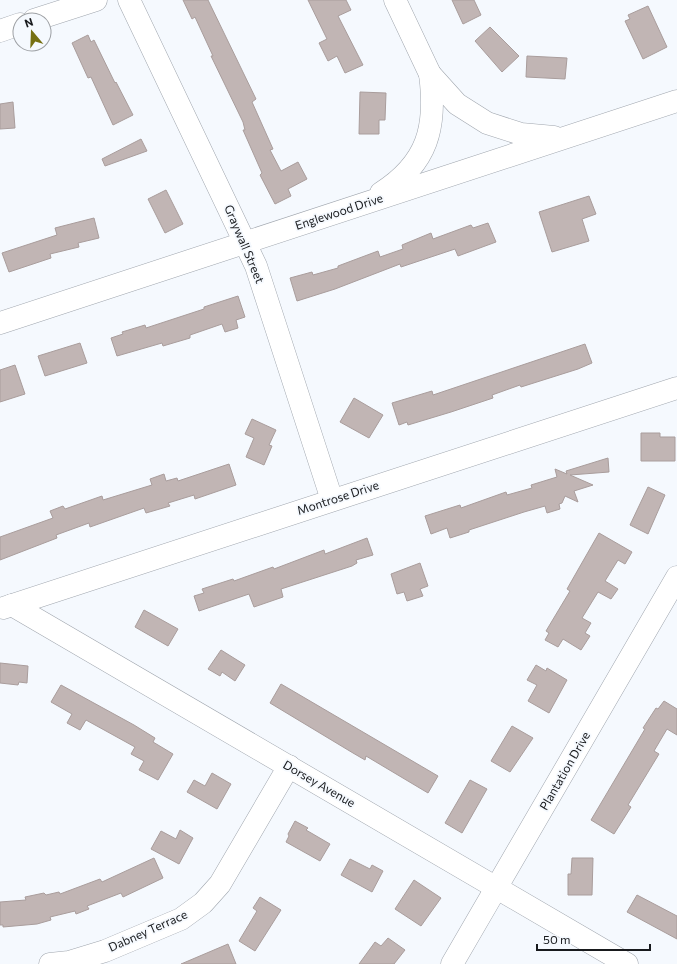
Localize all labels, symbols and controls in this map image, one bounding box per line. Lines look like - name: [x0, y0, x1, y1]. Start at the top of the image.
- north arrow: [12, 12, 52, 52]
- text: N: [23, 15, 35, 30]
- street label: Englewood Drive: [293, 190, 384, 232]
- street label: Graywall Street: [222, 202, 268, 285]
- street label: Montrose Drive: [295, 477, 380, 517]
- street label: Plantation Drive: [536, 729, 592, 812]
- street label: Dorsey Avenue: [281, 757, 358, 809]
- street label: Dabney Terrace: [106, 906, 189, 954]
- scale bar: [537, 926, 650, 952]
- text: 50 m: [543, 932, 571, 946]

